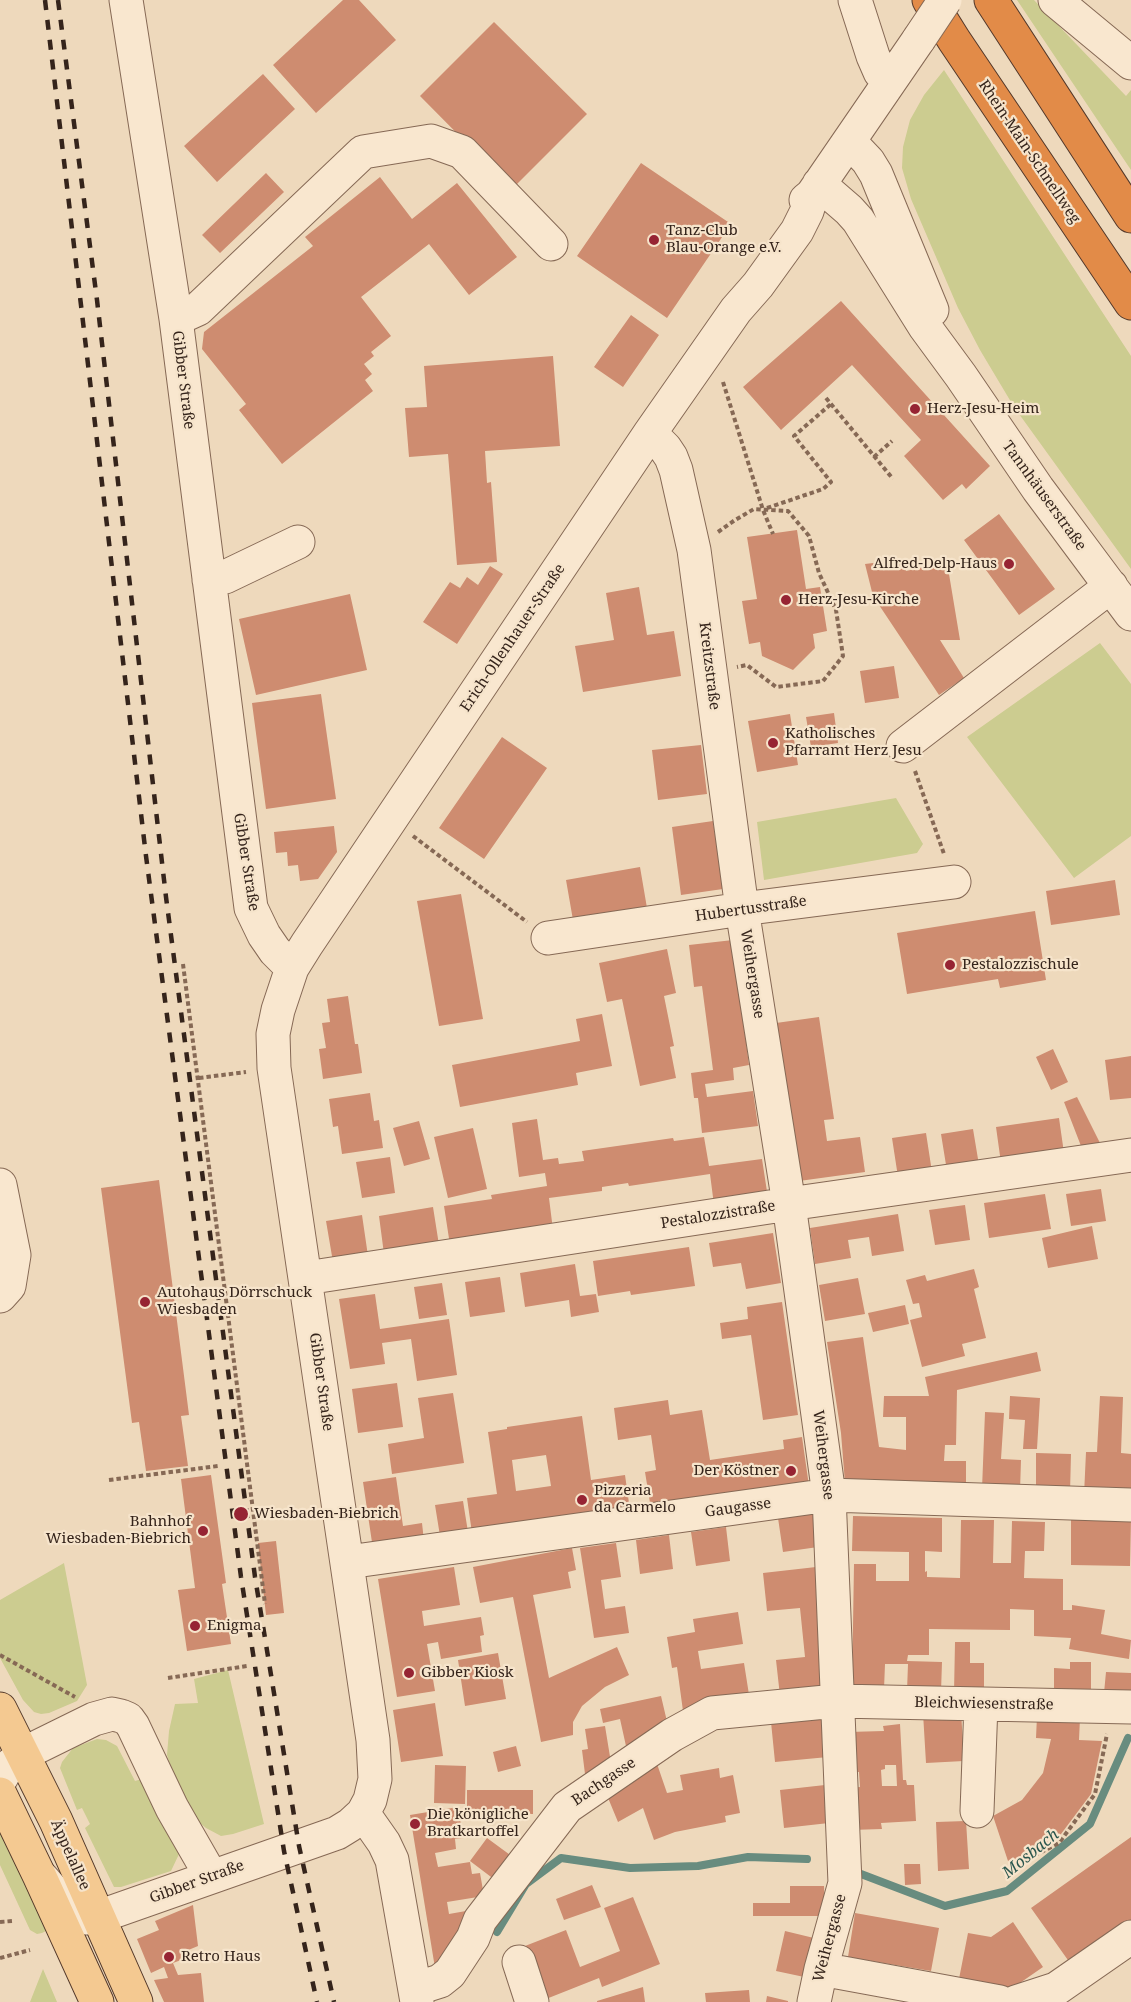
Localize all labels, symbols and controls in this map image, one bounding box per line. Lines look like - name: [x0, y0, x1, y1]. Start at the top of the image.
- street label: Rhein-Main-Schnellweg: [974, 77, 1084, 227]
- place label: Tanz-Club Blau-Orange e.V.: [666, 222, 781, 257]
- marker: Tanz-Club Blau-Orange e.V.: [647, 233, 661, 247]
- street label: Gibber Straße: [168, 330, 198, 430]
- place label: Herz-Jesu-Heim: [927, 400, 1040, 418]
- marker: Herz-Jesu-Heim: [908, 402, 922, 416]
- street label: Tannhäuserstraße: [998, 438, 1090, 554]
- place label: Alfred-Delp-Haus: [873, 555, 997, 573]
- marker: Alfred-Delp-Haus: [1002, 557, 1016, 571]
- street label: Erich-Ollenhauer-Straße: [457, 561, 569, 715]
- place label: Herz-Jesu-Kirche: [798, 591, 919, 609]
- marker: Herz-Jesu-Kirche: [779, 593, 793, 607]
- street label: Kreitzstraße: [695, 621, 723, 711]
- place label: Katholisches Pfarramt Herz Jesu: [785, 725, 922, 760]
- marker: Katholisches Pfarramt Herz Jesu: [766, 736, 780, 750]
- street label: Gibber Straße: [229, 812, 263, 912]
- street label: Hubertusstraße: [694, 892, 808, 926]
- street label: Weihergasse: [736, 928, 768, 1020]
- place label: Pestalozzischule: [962, 956, 1079, 974]
- marker: Pestalozzischule: [943, 958, 957, 972]
- street label: Pestalozzistraße: [659, 1197, 777, 1233]
- place label: Autohaus Dörrschuck Wiesbaden: [157, 1284, 312, 1319]
- marker: Autohaus Dörrschuck Wiesbaden: [138, 1295, 152, 1309]
- street label: Gibber Straße: [305, 1332, 337, 1432]
- street label: Weihergasse: [809, 1409, 837, 1501]
- place label: Der Köstner: [693, 1462, 779, 1480]
- marker: Der Köstner: [784, 1464, 798, 1478]
- place label: Pizzeria da Carmelo: [594, 1482, 676, 1517]
- marker: Pizzeria da Carmelo: [575, 1493, 589, 1507]
- street label: Gaugasse: [704, 1494, 772, 1522]
- marker: Wiesbaden-Biebrich: [232, 1505, 250, 1523]
- place label: Wiesbaden-Biebrich: [254, 1505, 399, 1523]
- place label: Bahnhof Wiesbaden-Biebrich: [46, 1513, 191, 1548]
- marker: Bahnhof Wiesbaden-Biebrich: [196, 1524, 210, 1538]
- place label: Enigma: [207, 1617, 262, 1635]
- marker: Enigma: [188, 1619, 202, 1633]
- place label: Gibber Kiosk: [421, 1664, 513, 1682]
- marker: Gibber Kiosk: [402, 1666, 416, 1680]
- street label: Bleichwiesenstraße: [914, 1694, 1054, 1714]
- street label: Bachgasse: [569, 1754, 639, 1810]
- place label: Die königliche Bratkartoffel: [427, 1806, 529, 1841]
- street label: Äppelallee: [46, 1817, 94, 1893]
- marker: Die königliche Bratkartoffel: [408, 1817, 422, 1831]
- water label: Mosbach: [999, 1825, 1063, 1883]
- street label: Gibber Straße: [147, 1857, 247, 1907]
- street label: Weihergasse: [810, 1892, 850, 1984]
- place label: Retro Haus: [181, 1948, 260, 1966]
- marker: Retro Haus: [162, 1950, 176, 1964]

